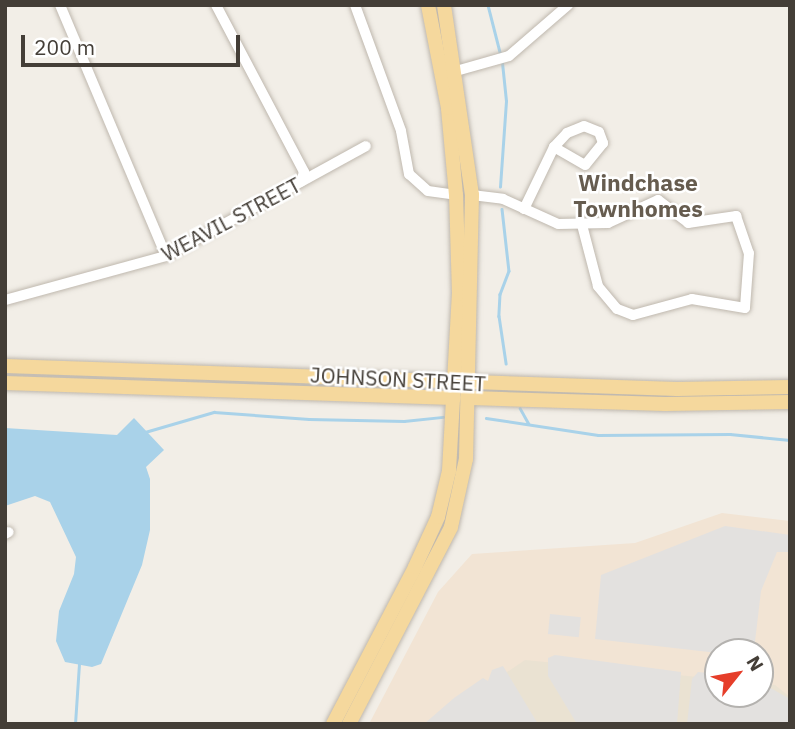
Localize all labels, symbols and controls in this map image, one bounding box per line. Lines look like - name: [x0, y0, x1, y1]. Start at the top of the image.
- scale bar: [24, 21, 243, 65]
- text: 200 m: [34, 33, 95, 61]
- district label: Windchase Townhomes: [573, 168, 703, 222]
- street label: WEAVIL STREET: [157, 172, 305, 266]
- street label: JOHNSON STREET: [309, 362, 487, 396]
- north arrow: [704, 638, 774, 708]
- text: N: [741, 651, 769, 675]

